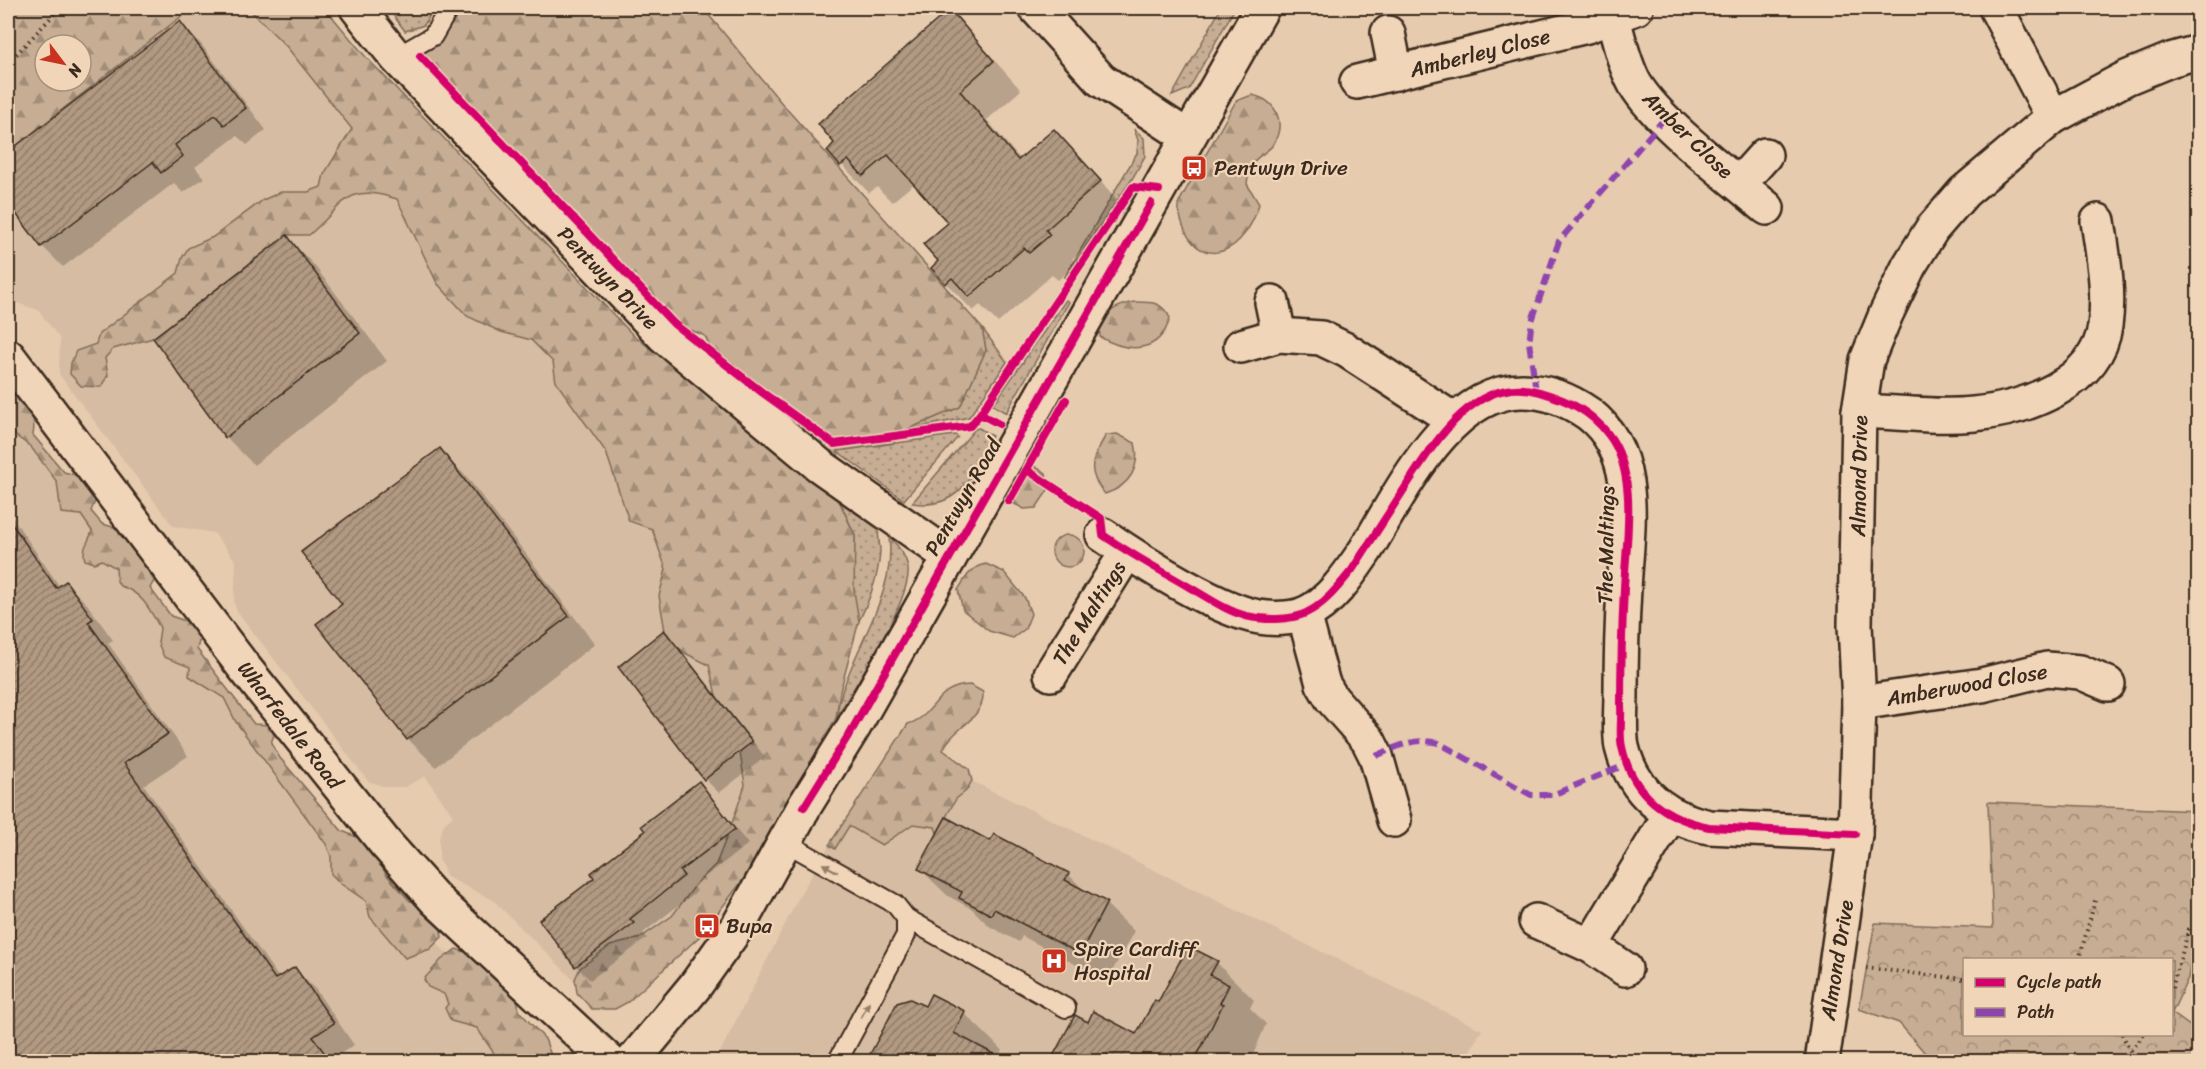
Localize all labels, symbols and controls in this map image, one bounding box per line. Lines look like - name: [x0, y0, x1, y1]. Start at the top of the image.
- street label: Amberley Close: [1405, 17, 1554, 89]
- north arrow: [33, 33, 93, 93]
- text: N: [60, 57, 91, 84]
- street label: Amber Close: [1633, 81, 1743, 189]
- place label: Pentwyn Drive: [1214, 149, 1348, 187]
- bus stop icon: Pentwyn Drive: [1179, 153, 1209, 183]
- street label: Pentwyn Drive: [548, 217, 668, 339]
- street label: Almond Drive: [1839, 415, 1879, 538]
- street label: Pentwyn Road: [914, 429, 1013, 563]
- street label: The Maltings: [1586, 485, 1626, 604]
- street label: The Maltings: [1042, 552, 1137, 673]
- street label: Wharfedale Road: [227, 652, 354, 799]
- street label: Amberwood Close: [1883, 652, 2051, 718]
- one-way arrow: [821, 863, 838, 873]
- street label: Almond Drive: [1809, 897, 1865, 1024]
- place label: Bupa: [726, 907, 773, 945]
- bus stop icon: Bupa: [692, 911, 722, 941]
- place label: Spire Cardiff Hospital: [1074, 930, 1200, 992]
- hospital icon: Spire Cardiff Hospital: [1039, 946, 1069, 976]
- legend: [1963, 958, 2173, 1036]
- text: Cycle path: [2017, 966, 2101, 998]
- text: Path: [2017, 996, 2054, 1028]
- one-way arrow: [860, 1001, 870, 1018]

